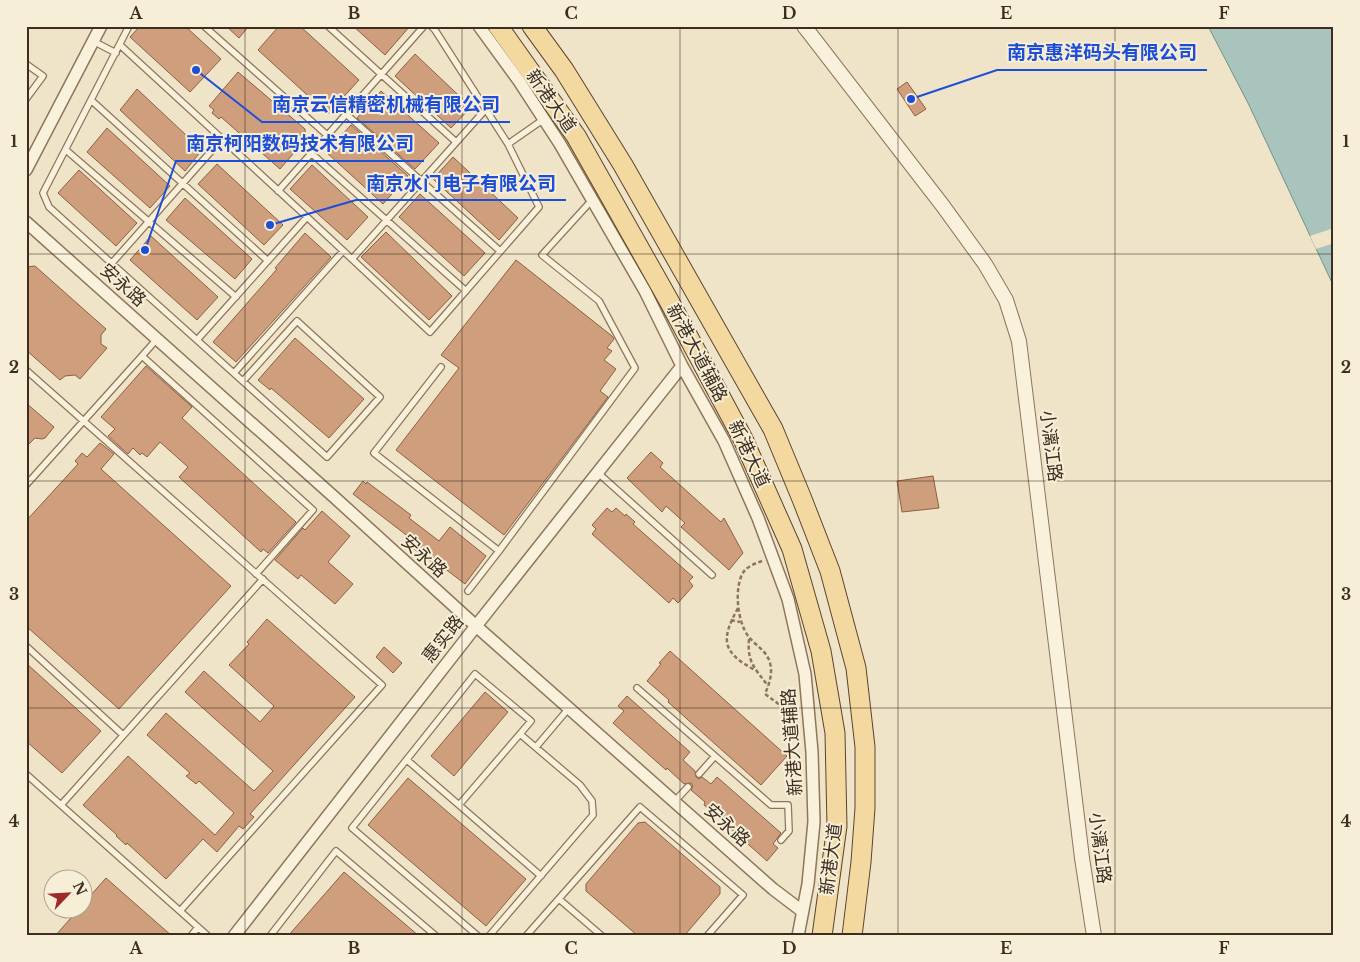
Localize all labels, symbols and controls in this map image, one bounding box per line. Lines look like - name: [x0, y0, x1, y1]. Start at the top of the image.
- text: A: [129, 3, 144, 23]
- text: B: [348, 3, 361, 23]
- text: C: [564, 3, 578, 23]
- text: D: [782, 3, 796, 23]
- text: E: [1000, 3, 1012, 23]
- text: F: [1218, 3, 1230, 23]
- callout: 南京惠洋码头有限公司: [997, 36, 1207, 70]
- text: 南京惠洋码头有限公司: [1007, 41, 1197, 64]
- street label: 新港大道: [521, 65, 581, 137]
- callout: 南京云信精密机械有限公司: [262, 88, 510, 122]
- text: 南京云信精密机械有限公司: [272, 93, 500, 116]
- callout: 南京柯阳数码技术有限公司: [176, 127, 424, 161]
- text: 1: [11, 131, 18, 151]
- text: 1: [1343, 131, 1350, 151]
- text: 南京柯阳数码技术有限公司: [186, 132, 414, 155]
- callout: 南京水门电子有限公司: [356, 166, 566, 200]
- text: 南京水门电子有限公司: [366, 172, 556, 195]
- street label: 安永路: [96, 259, 150, 311]
- street label: 新港大道辅路: [662, 300, 732, 406]
- text: 2: [9, 357, 19, 377]
- text: 2: [1341, 357, 1351, 377]
- street label: 小漓江路: [1036, 409, 1066, 483]
- street label: 新港大道: [724, 417, 774, 491]
- street label: 安永路: [397, 530, 451, 582]
- text: 3: [9, 584, 19, 604]
- text: 3: [1341, 584, 1351, 604]
- street label: 惠实路: [418, 611, 468, 667]
- street label: 新港大道辅路: [777, 687, 807, 797]
- street label: 安永路: [700, 799, 754, 851]
- text: 4: [9, 811, 19, 831]
- street label: 小漓江路: [1085, 811, 1115, 885]
- text: 4: [1341, 811, 1351, 831]
- street label: 新港大道: [816, 822, 846, 896]
- north arrow: [42, 870, 92, 920]
- text: N: [69, 879, 91, 898]
- text: A: [129, 938, 144, 958]
- text: B: [348, 938, 361, 958]
- text: C: [564, 938, 578, 958]
- text: D: [782, 938, 796, 958]
- text: E: [1000, 938, 1012, 958]
- text: F: [1218, 938, 1230, 958]

